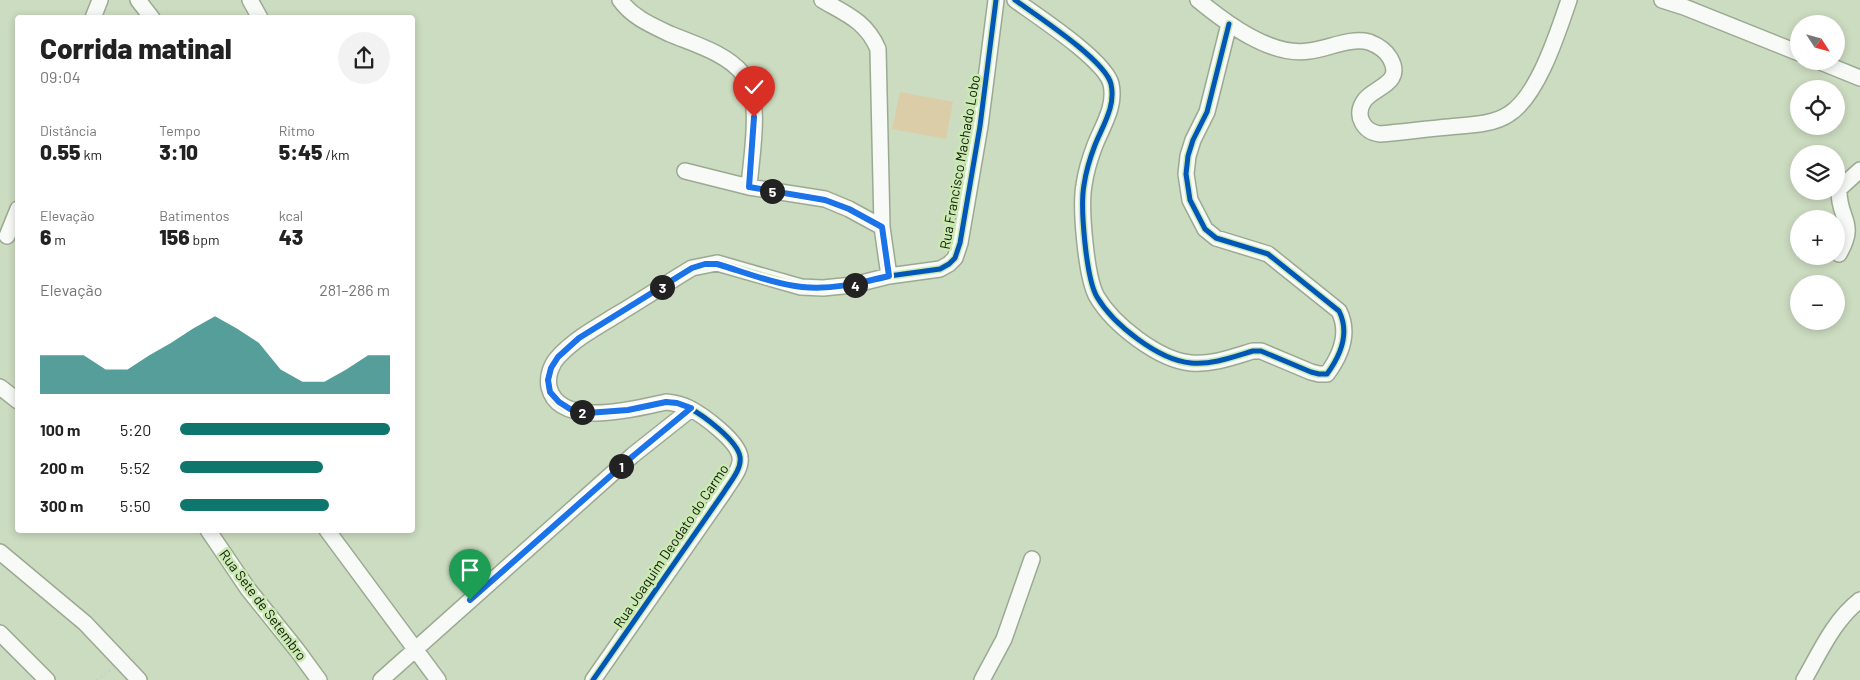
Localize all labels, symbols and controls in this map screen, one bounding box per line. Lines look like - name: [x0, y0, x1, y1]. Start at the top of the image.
- north arrow: [1790, 15, 1845, 70]
- map controls: [1790, 15, 1845, 330]
- text: Corrida matinal: [40, 31, 232, 65]
- button: share: [338, 32, 390, 84]
- pin: [733, 66, 775, 117]
- text: 09:04: [40, 67, 81, 86]
- icon: check: [740, 73, 768, 101]
- street label: Rua Francisco Machado Lobo: [936, 73, 983, 250]
- button: locate: [1790, 80, 1845, 135]
- text: Distância: [40, 122, 97, 139]
- text: Tempo: [159, 122, 201, 139]
- text: Ritmo: [279, 122, 315, 139]
- text: 0.55: [40, 139, 81, 164]
- text: 3:10: [159, 139, 198, 164]
- text: 5:45: [279, 139, 323, 164]
- button: layers: [1790, 145, 1845, 200]
- text: km: [81, 146, 102, 163]
- text: /km: [323, 146, 350, 163]
- pin: 5: [760, 178, 784, 204]
- text: 5: [769, 183, 776, 200]
- text: Elevação: [40, 207, 95, 224]
- text: Batimentos: [159, 207, 230, 224]
- text: kcal: [279, 207, 303, 224]
- button: +: [1790, 210, 1845, 265]
- text: 6: [40, 224, 51, 249]
- text: 156: [159, 224, 190, 249]
- text: 43: [279, 224, 303, 249]
- text: m: [51, 231, 66, 248]
- text: bpm: [190, 231, 219, 248]
- pin: 4: [842, 272, 868, 298]
- pin: 3: [650, 274, 674, 300]
- button: −: [1790, 275, 1845, 330]
- text: 4: [851, 277, 860, 294]
- text: 3: [659, 279, 666, 296]
- text: Elevação: [40, 280, 102, 299]
- text: 281–286 m: [319, 280, 390, 299]
- pin: 2: [570, 400, 594, 424]
- text: 2: [579, 404, 586, 421]
- text: 100 m: [40, 420, 80, 439]
- text: 5:20: [120, 420, 151, 439]
- pin: 1: [608, 454, 634, 478]
- text: 200 m: [40, 458, 84, 477]
- text: 5:52: [120, 458, 150, 477]
- text: 1: [619, 458, 624, 475]
- street label: Rua Joaquim Deodato do Carmo: [609, 461, 732, 631]
- text: 300 m: [40, 496, 83, 515]
- text: 5:50: [120, 496, 151, 515]
- street label: Rua Sete de Setembro: [216, 546, 311, 663]
- pin: [449, 549, 491, 600]
- icon: arrive: [456, 556, 484, 584]

